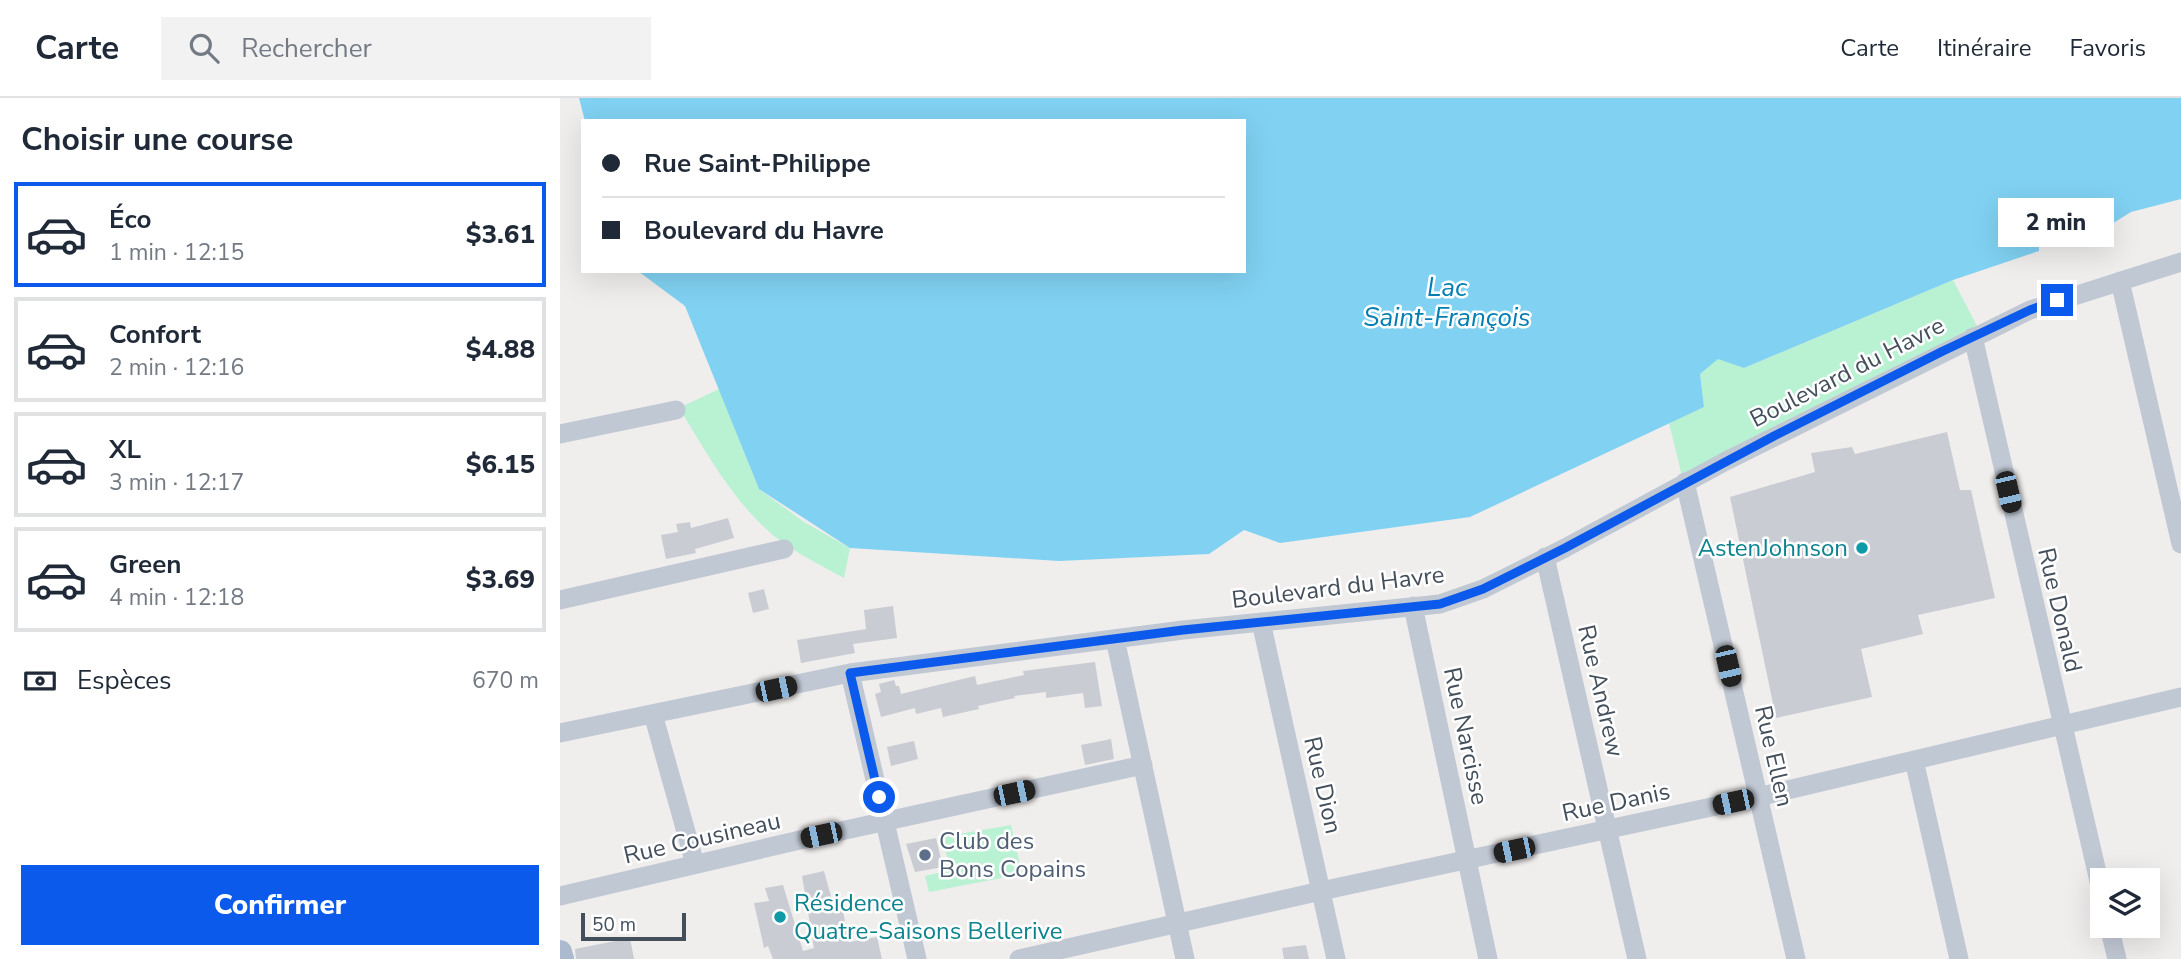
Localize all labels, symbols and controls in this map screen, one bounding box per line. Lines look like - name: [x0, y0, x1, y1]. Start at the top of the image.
- search box: [161, 17, 651, 80]
- text: Carte: [35, 26, 119, 71]
- icon: search: [185, 29, 223, 67]
- text: Rechercher: [241, 31, 372, 66]
- text: Carte: [1840, 32, 1899, 64]
- text: Itinéraire: [1937, 32, 2031, 64]
- text: Favoris: [2069, 32, 2146, 64]
- text: Choisir une course: [21, 118, 293, 161]
- text: Rue Saint-Philippe: [644, 146, 871, 181]
- callout: 2 min: [1999, 198, 2115, 248]
- text: Éco: [109, 202, 151, 237]
- icon: car: [25, 203, 88, 266]
- text: 2 min: [2026, 207, 2086, 238]
- text: Boulevard du Havre: [644, 213, 884, 248]
- text: $3.61: [466, 217, 535, 252]
- text: 1 min · 12:15: [109, 237, 244, 268]
- water label: Lac Saint-François: [1364, 270, 1530, 335]
- route end: [2041, 284, 2073, 316]
- street label: Boulevard du Havre: [1744, 309, 1950, 435]
- text: Confort: [109, 317, 201, 352]
- icon: car: [25, 318, 88, 381]
- text: $4.88: [466, 332, 535, 367]
- text: 2 min · 12:16: [109, 352, 244, 383]
- text: XL: [109, 432, 141, 467]
- icon: car: [25, 433, 88, 496]
- text: $6.15: [466, 447, 535, 482]
- text: 3 min · 12:17: [109, 467, 244, 498]
- car: [1994, 469, 2023, 515]
- place label: AstenJohnson: [1698, 532, 1848, 564]
- marker: AstenJohnson: [1854, 540, 1870, 556]
- street label: Rue Donald: [2030, 545, 2090, 675]
- text: Green: [109, 547, 182, 582]
- icon: car: [25, 548, 88, 611]
- street label: Boulevard du Havre: [1230, 558, 1446, 616]
- text: $3.69: [466, 562, 535, 597]
- text: 4 min · 12:18: [109, 582, 244, 613]
- street label: Rue Andrew: [1570, 622, 1632, 760]
- car: [1714, 643, 1743, 689]
- icon: cash: [21, 662, 59, 700]
- text: Espèces: [77, 663, 172, 698]
- street label: Rue Narcisse: [1436, 664, 1496, 808]
- text: 670 m: [472, 665, 539, 696]
- car: [754, 674, 799, 704]
- street label: Rue Ellen: [1747, 702, 1801, 810]
- street label: Rue Dion: [1296, 733, 1350, 837]
- street label: Rue Danis: [1559, 775, 1673, 829]
- car: [992, 778, 1037, 808]
- route start: [863, 781, 895, 813]
- car: [1711, 787, 1756, 817]
- street label: Rue Cousineau: [620, 804, 784, 872]
- car: [799, 820, 844, 850]
- place label: Club des Bons Copains: [939, 825, 1086, 885]
- car: [1492, 835, 1537, 865]
- marker: Club des Bons Copains: [917, 847, 933, 863]
- button: Confirmer: [21, 865, 539, 945]
- map controls: [2090, 868, 2160, 938]
- button: layers: [2090, 868, 2160, 938]
- place label: Résidence Quatre-Saisons Bellerive: [794, 887, 1062, 947]
- marker: Résidence Quatre-Saisons Bellerive: [772, 909, 788, 925]
- scale bar: [581, 910, 686, 942]
- text: 50 m: [592, 912, 636, 938]

